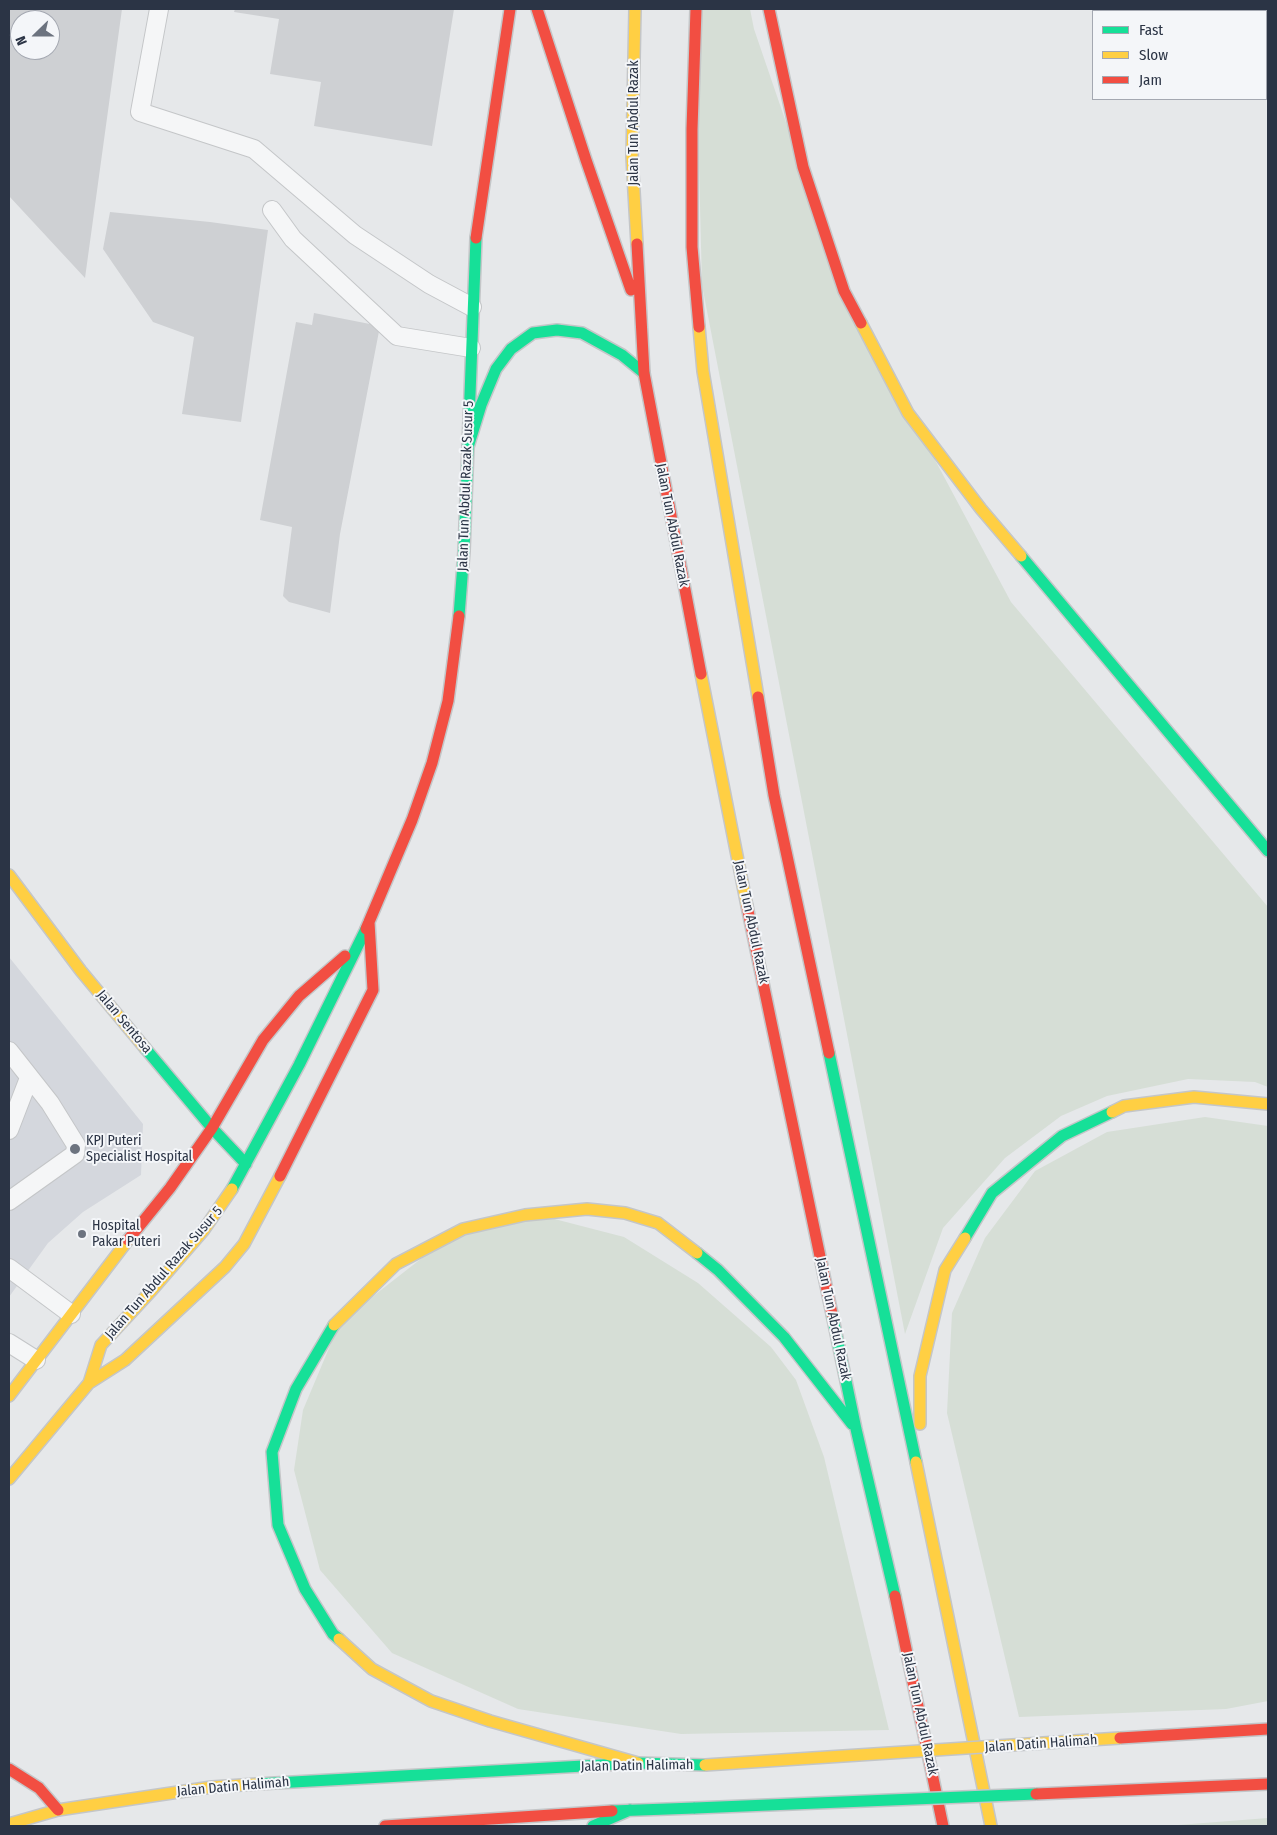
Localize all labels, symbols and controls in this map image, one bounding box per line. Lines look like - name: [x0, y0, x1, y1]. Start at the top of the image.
- north arrow: [10, 10, 60, 60]
- legend: [1092, 10, 1267, 100]
- text: Fast: [1139, 21, 1163, 39]
- text: N: [12, 33, 31, 48]
- text: Slow: [1139, 46, 1168, 64]
- street label: Jalan Tun Abdul Razak: [626, 60, 642, 186]
- text: Jam: [1139, 71, 1162, 89]
- street label: Jalan Tun Abdul Razak Susur 5: [455, 400, 477, 572]
- street label: Jalan Tun Abdul Razak: [652, 462, 692, 588]
- street label: Jalan Tun Abdul Razak: [730, 859, 772, 985]
- street label: Jalan Sentosa: [93, 987, 155, 1057]
- place label: KPJ Puteri Specialist Hospital: [86, 1133, 192, 1166]
- marker: KPJ Puteri Specialist Hospital: [68, 1142, 82, 1156]
- street label: Jalan Tun Abdul Razak Susur 5: [102, 1203, 226, 1343]
- place label: Hospital Pakar Puteri: [92, 1218, 161, 1250]
- marker: Hospital Pakar Puteri: [76, 1228, 88, 1240]
- street label: Jalan Tun Abdul Razak: [812, 1256, 854, 1382]
- street label: Jalan Tun Abdul Razak: [899, 1651, 941, 1777]
- street label: Jalan Datin Halimah: [984, 1732, 1098, 1756]
- street label: Jalan Datin Halimah: [580, 1757, 694, 1775]
- street label: Jalan Datin Halimah: [176, 1774, 290, 1800]

